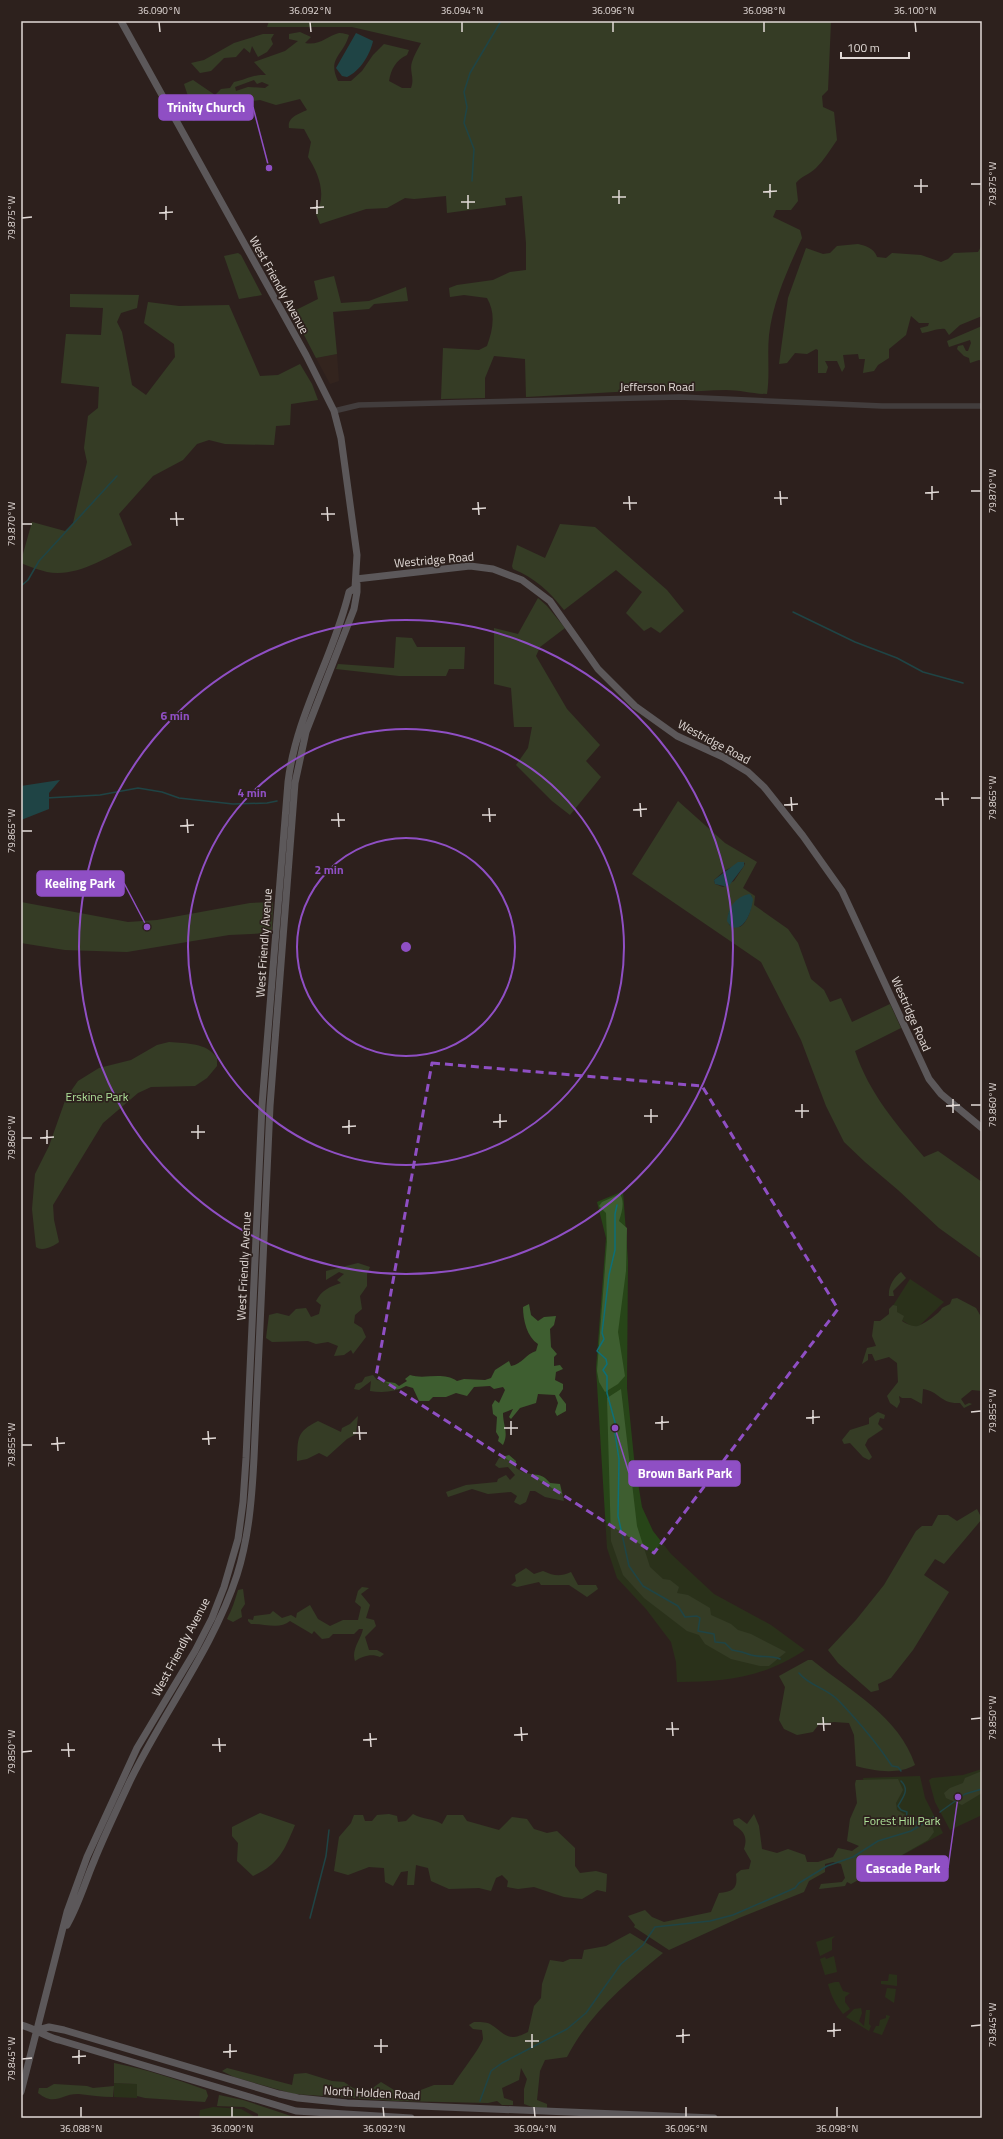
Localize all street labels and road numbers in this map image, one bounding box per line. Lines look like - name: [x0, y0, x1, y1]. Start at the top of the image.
- street label: West Friendly Avenue: [245, 232, 314, 337]
- street label: Jefferson Road: [620, 377, 694, 396]
- street label: Westridge Road: [393, 547, 475, 572]
- street label: Westridge Road: [674, 714, 754, 769]
- street label: West Friendly Avenue: [250, 888, 277, 998]
- street label: Westridge Road: [886, 973, 936, 1054]
- street label: West Friendly Avenue: [231, 1211, 256, 1321]
- street label: West Friendly Avenue: [147, 1594, 215, 1699]
- street label: North Holden Road: [323, 2080, 421, 2105]

